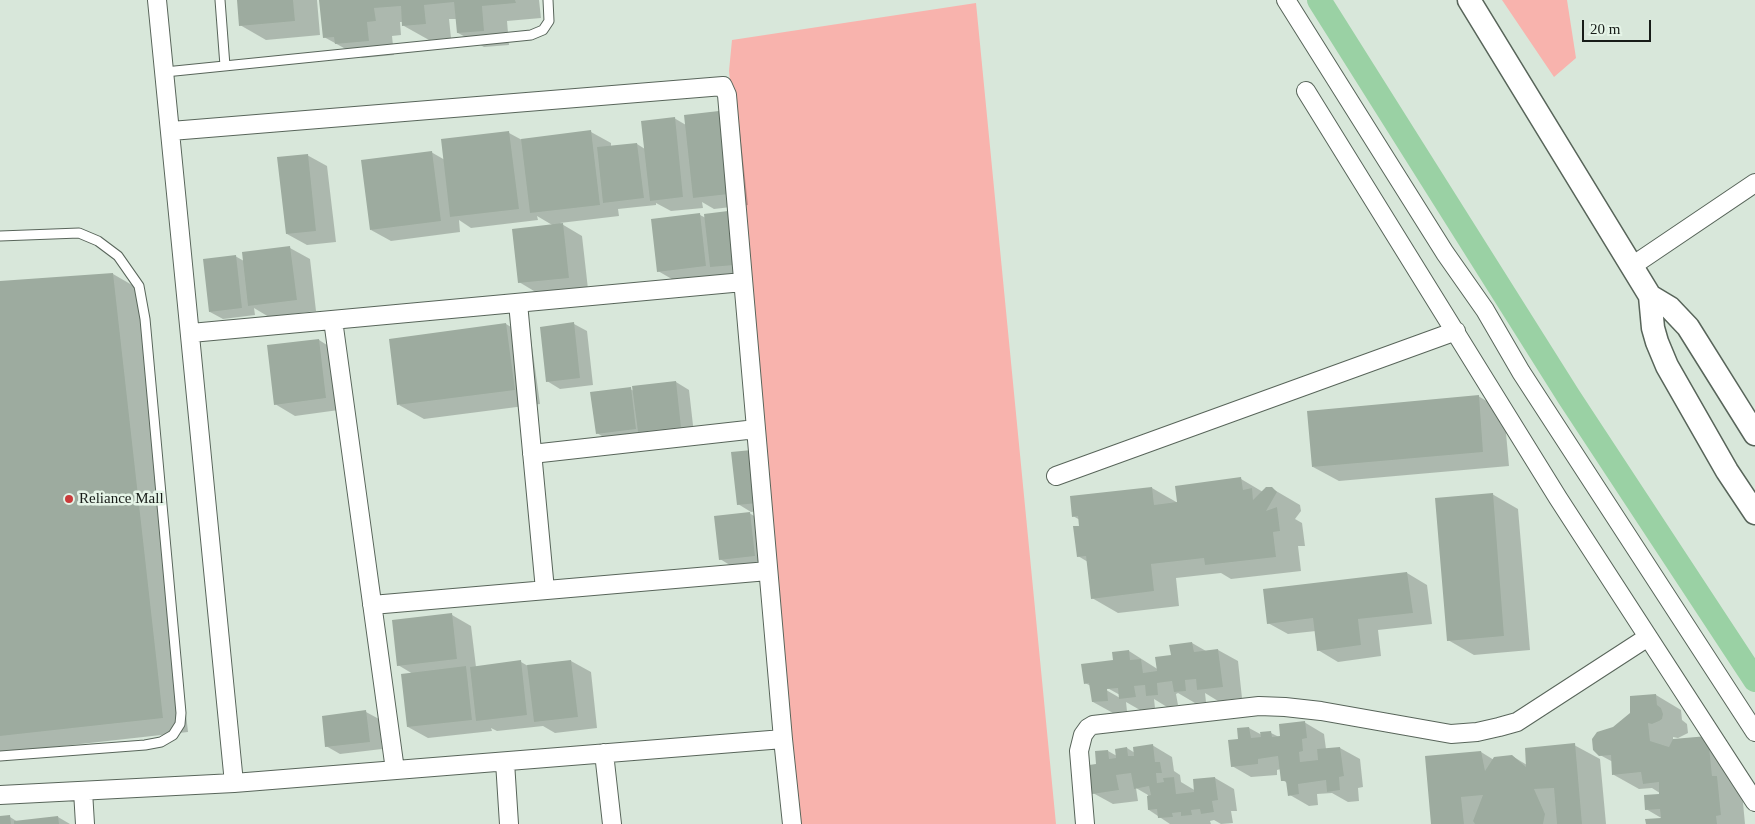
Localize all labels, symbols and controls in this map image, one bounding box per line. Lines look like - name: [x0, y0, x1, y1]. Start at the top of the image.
- scale bar: [1585, 10, 1654, 42]
- text: 20 m: [1590, 21, 1620, 37]
- place label: Reliance Mall: [79, 490, 164, 508]
- marker: Reliance Mall: [63, 493, 75, 505]

